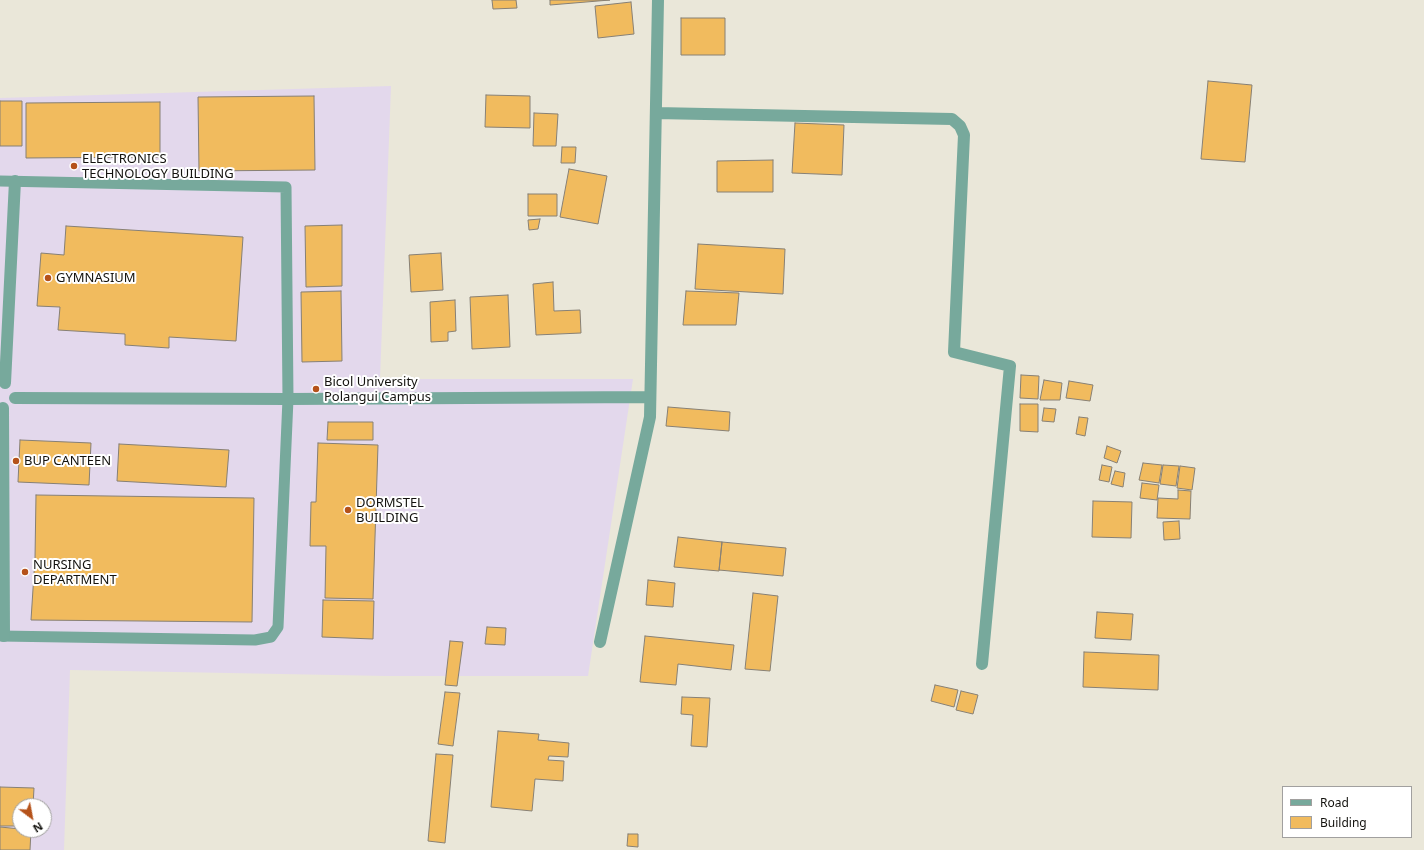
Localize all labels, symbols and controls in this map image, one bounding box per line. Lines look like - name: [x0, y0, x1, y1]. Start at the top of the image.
- place label: ELECTRONICS TECHNOLOGY BUILDING: [82, 151, 234, 182]
- marker: ELECTRONICS TECHNOLOGY BUILDING: [69, 161, 79, 171]
- place label: GYMNASIUM: [56, 270, 136, 286]
- marker: GYMNASIUM: [43, 273, 53, 283]
- place label: Bicol University Polangui Campus: [324, 374, 431, 405]
- marker: Bicol University Polangui Campus: [311, 384, 321, 394]
- place label: BUP CANTEEN: [24, 453, 111, 469]
- marker: BUP CANTEEN: [11, 456, 21, 466]
- place label: DORMSTEL BUILDING: [356, 495, 424, 526]
- marker: DORMSTEL BUILDING: [343, 505, 353, 515]
- place label: NURSING DEPARTMENT: [33, 557, 117, 588]
- marker: NURSING DEPARTMENT: [20, 567, 30, 577]
- legend: [1282, 786, 1412, 838]
- text: Road: [1320, 794, 1349, 811]
- north arrow: [12, 798, 52, 838]
- text: Building: [1320, 814, 1367, 831]
- text: N: [30, 819, 46, 836]

